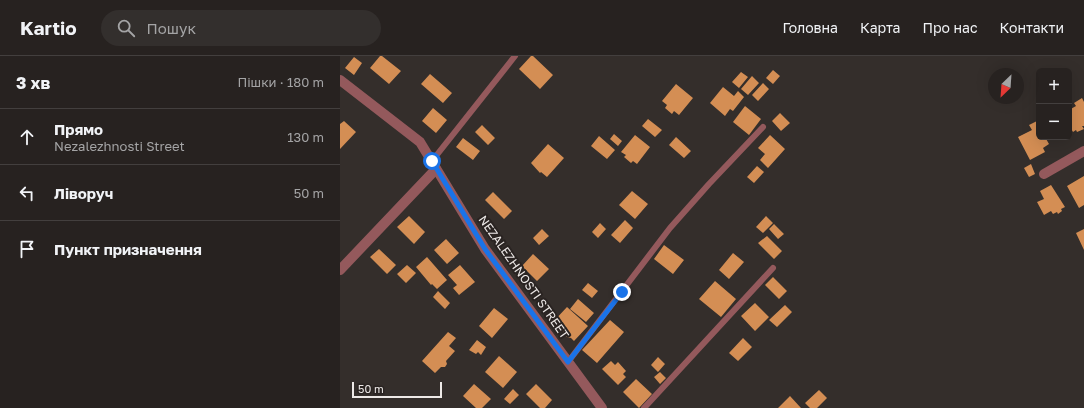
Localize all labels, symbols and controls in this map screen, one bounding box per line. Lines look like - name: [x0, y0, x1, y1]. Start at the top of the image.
- search box: [101, 10, 381, 46]
- text: Kartio: [20, 16, 77, 39]
- icon: search: [115, 17, 137, 39]
- text: Пошук: [147, 19, 196, 37]
- text: Головна: [782, 19, 838, 36]
- text: Карта: [860, 19, 901, 36]
- text: Про нас: [923, 19, 978, 36]
- text: Контакти: [1000, 19, 1064, 36]
- north arrow: [988, 68, 1024, 104]
- map controls: [1036, 68, 1072, 140]
- button: +: [1036, 68, 1072, 104]
- text: 3 хв: [16, 72, 50, 93]
- text: Пішки · 180 m: [237, 74, 324, 90]
- button: −: [1036, 104, 1072, 140]
- text: Прямо: [54, 120, 103, 138]
- icon: ahead: [16, 126, 38, 148]
- text: 130 m: [287, 129, 324, 145]
- text: Nezalezhnosti Street: [54, 138, 185, 154]
- route start: [423, 152, 441, 170]
- icon: left: [16, 182, 38, 204]
- text: Ліворуч: [54, 184, 113, 202]
- text: 50 m: [294, 185, 324, 201]
- street label: NEZALEZHNOSTI STREET: [476, 212, 573, 342]
- icon: arrive: [16, 238, 38, 260]
- text: Пункт призначення: [54, 240, 202, 258]
- route end: [613, 283, 631, 301]
- scale bar: [352, 380, 442, 399]
- text: 50 m: [358, 382, 384, 395]

